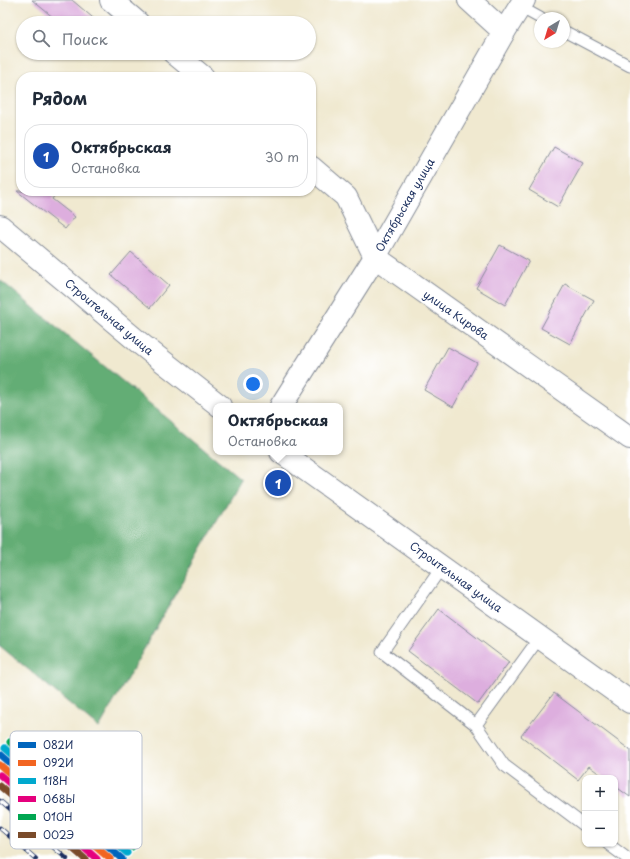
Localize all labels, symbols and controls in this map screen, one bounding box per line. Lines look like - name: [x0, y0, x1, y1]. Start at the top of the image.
- north arrow: [534, 12, 570, 48]
- search box: [16, 16, 316, 60]
- icon: search: [30, 27, 52, 49]
- text: Поиск: [62, 27, 108, 50]
- text: Рядом: [32, 85, 87, 111]
- text: Октябрьская: [71, 135, 172, 158]
- text: 1: [43, 147, 49, 166]
- text: 30 m: [265, 147, 299, 166]
- street label: Октябрьская улица: [371, 155, 438, 255]
- text: Остановка: [71, 158, 140, 177]
- street label: Строительная улица: [61, 274, 157, 359]
- street label: улица Кирова: [420, 286, 493, 344]
- your location: [243, 374, 263, 394]
- popup: [213, 403, 343, 455]
- text: Октябрьская: [228, 408, 328, 431]
- text: Остановка: [228, 431, 297, 450]
- pin: 1: [265, 468, 291, 498]
- street label: Строительная улица: [406, 537, 506, 616]
- legend: [10, 731, 142, 849]
- text: 082И: [43, 736, 73, 753]
- text: 092И: [43, 754, 74, 771]
- text: 118Н: [43, 772, 68, 789]
- map controls: [582, 775, 618, 847]
- button: +: [582, 775, 618, 811]
- text: 068Ы: [43, 790, 75, 807]
- text: 010Н: [43, 808, 73, 825]
- button: −: [582, 811, 618, 847]
- text: 002Э: [43, 826, 74, 843]

